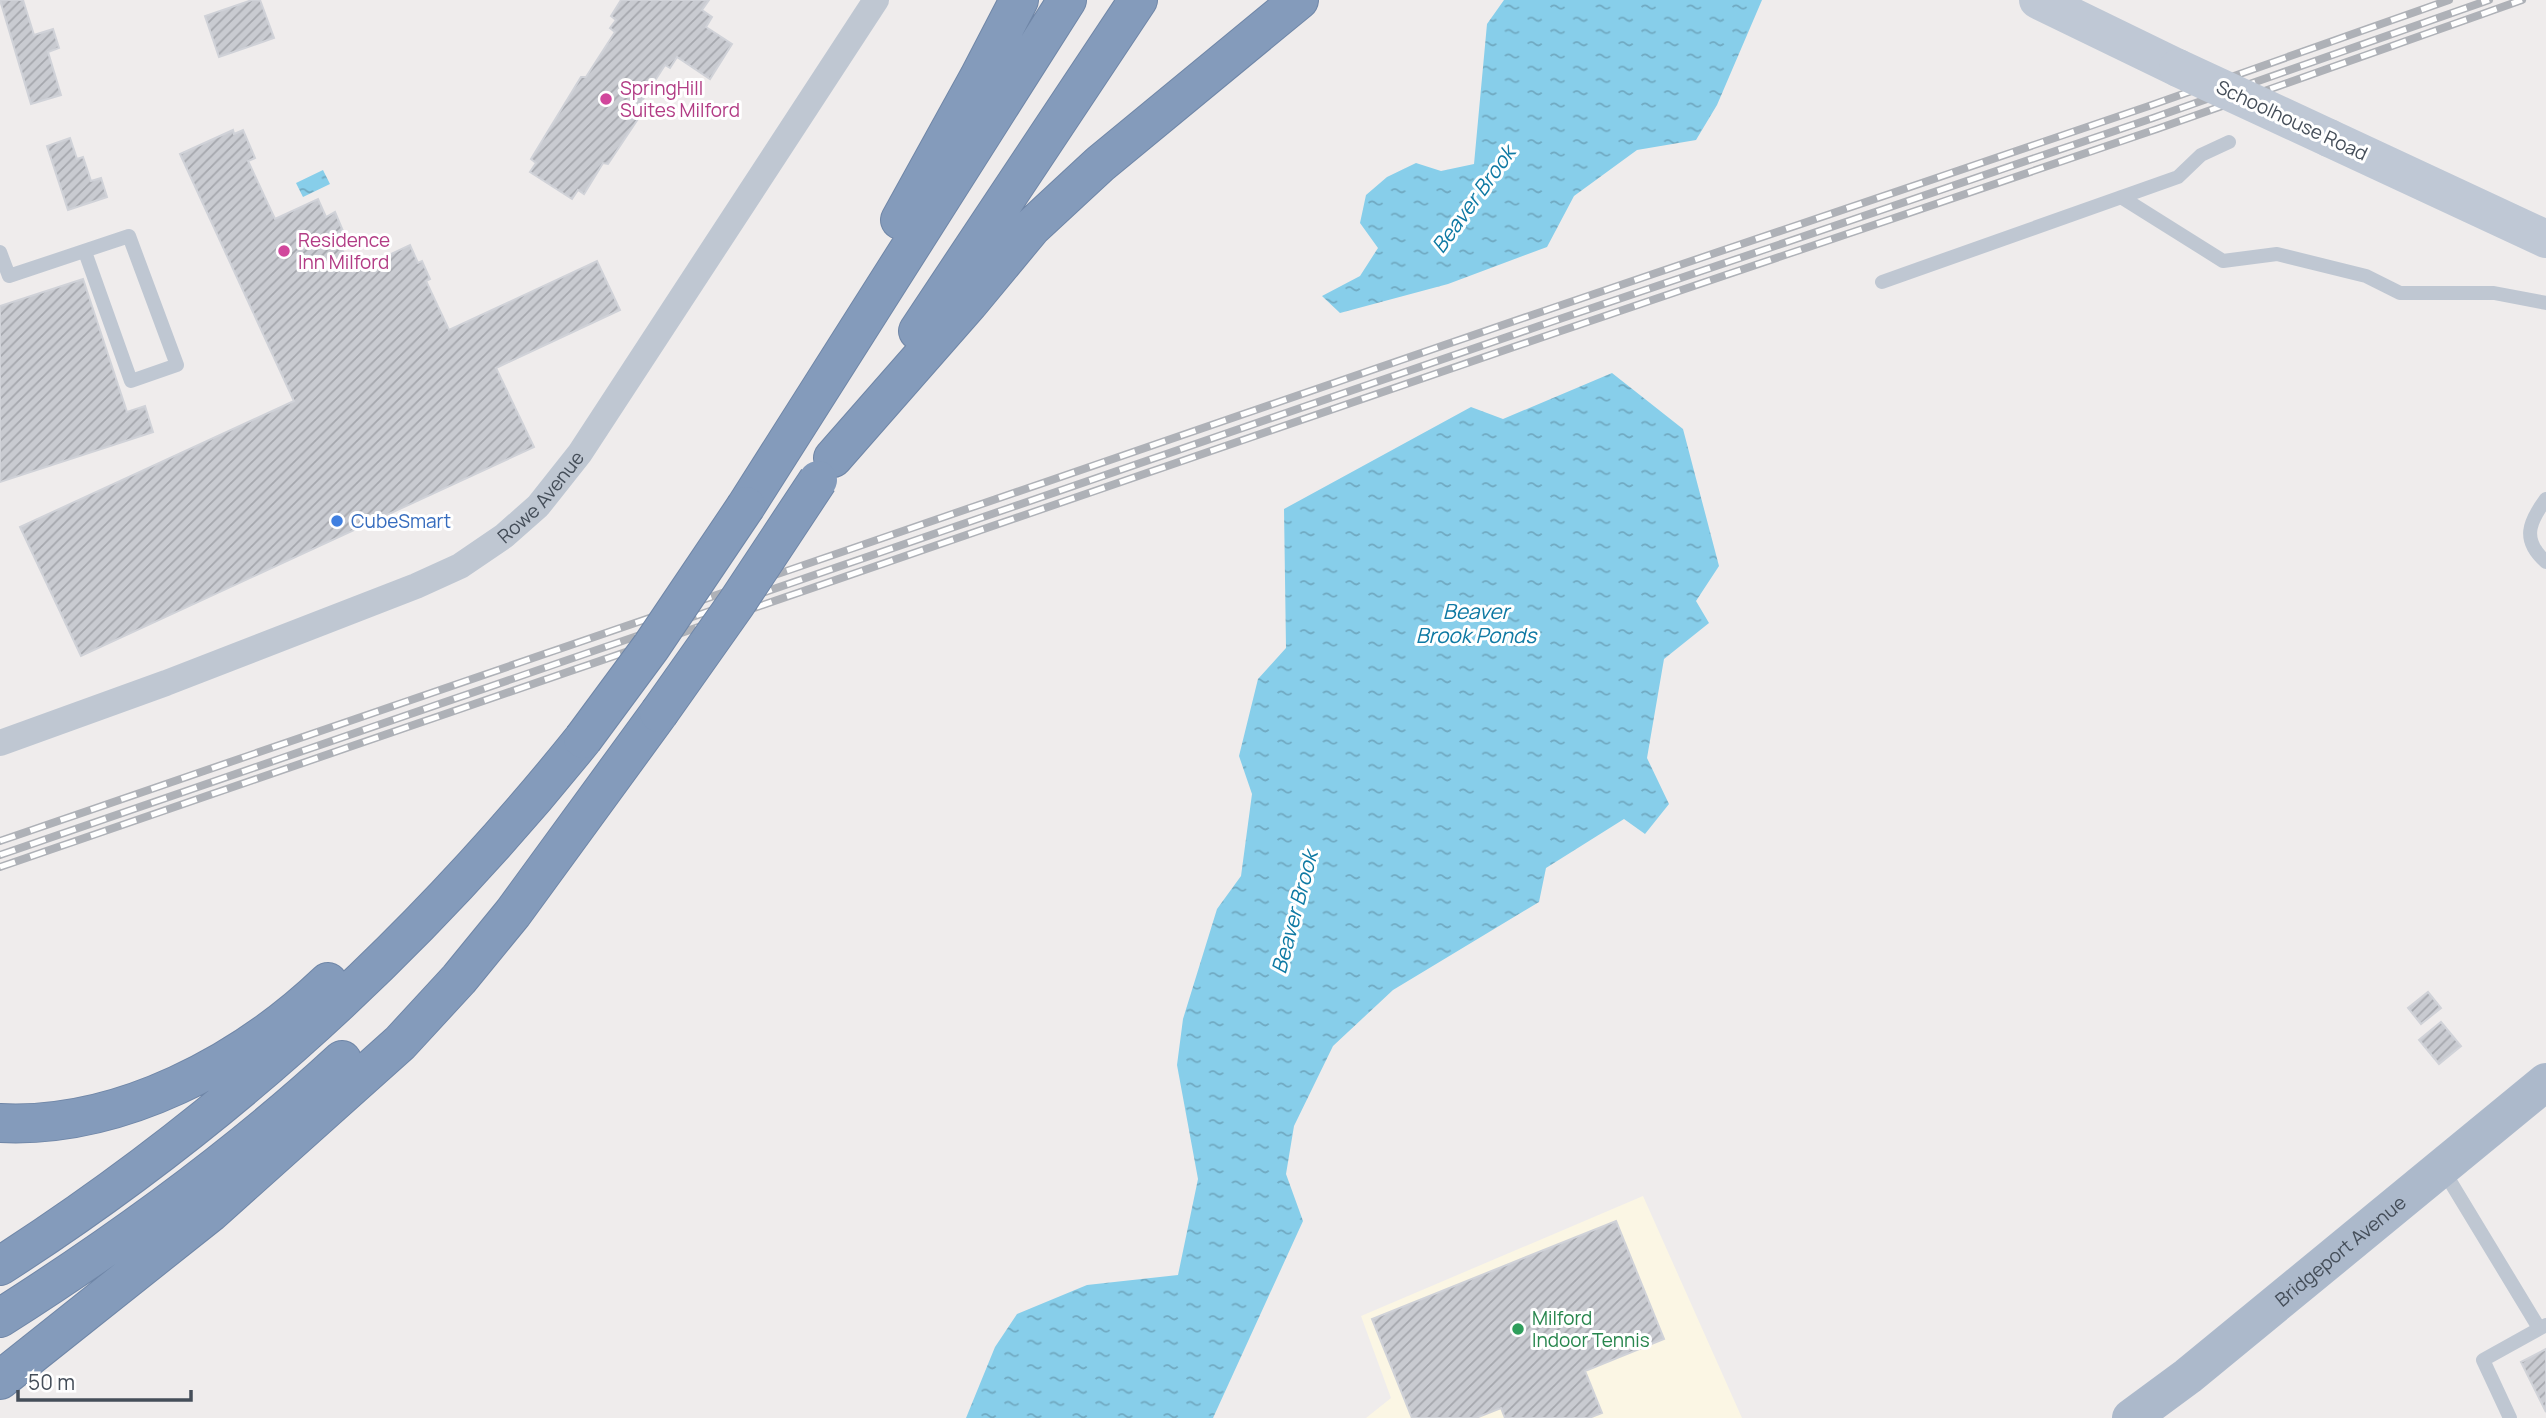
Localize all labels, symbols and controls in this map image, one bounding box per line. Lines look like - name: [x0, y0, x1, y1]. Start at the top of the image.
- street label: Schoolhouse Road: [2212, 74, 2372, 166]
- place label: SpringHill Suites Milford: [620, 75, 740, 123]
- marker: SpringHill Suites Milford: [598, 91, 614, 107]
- water label: Beaver Brook: [1425, 138, 1523, 258]
- place label: Residence Inn Milford: [298, 227, 390, 275]
- marker: Residence Inn Milford: [276, 243, 292, 259]
- street label: Rowe Avenue: [492, 445, 590, 549]
- place label: CubeSmart: [351, 508, 451, 534]
- marker: CubeSmart: [329, 513, 345, 529]
- water label: Beaver Brook Ponds: [1416, 597, 1538, 649]
- water label: Beaver Brook: [1264, 845, 1324, 976]
- street label: Bridgeport Avenue: [2269, 1189, 2411, 1312]
- place label: Milford Indoor Tennis: [1532, 1305, 1650, 1353]
- marker: Milford Indoor Tennis: [1510, 1321, 1526, 1337]
- scale bar: [18, 1358, 191, 1402]
- text: 50 m: [28, 1368, 75, 1396]

